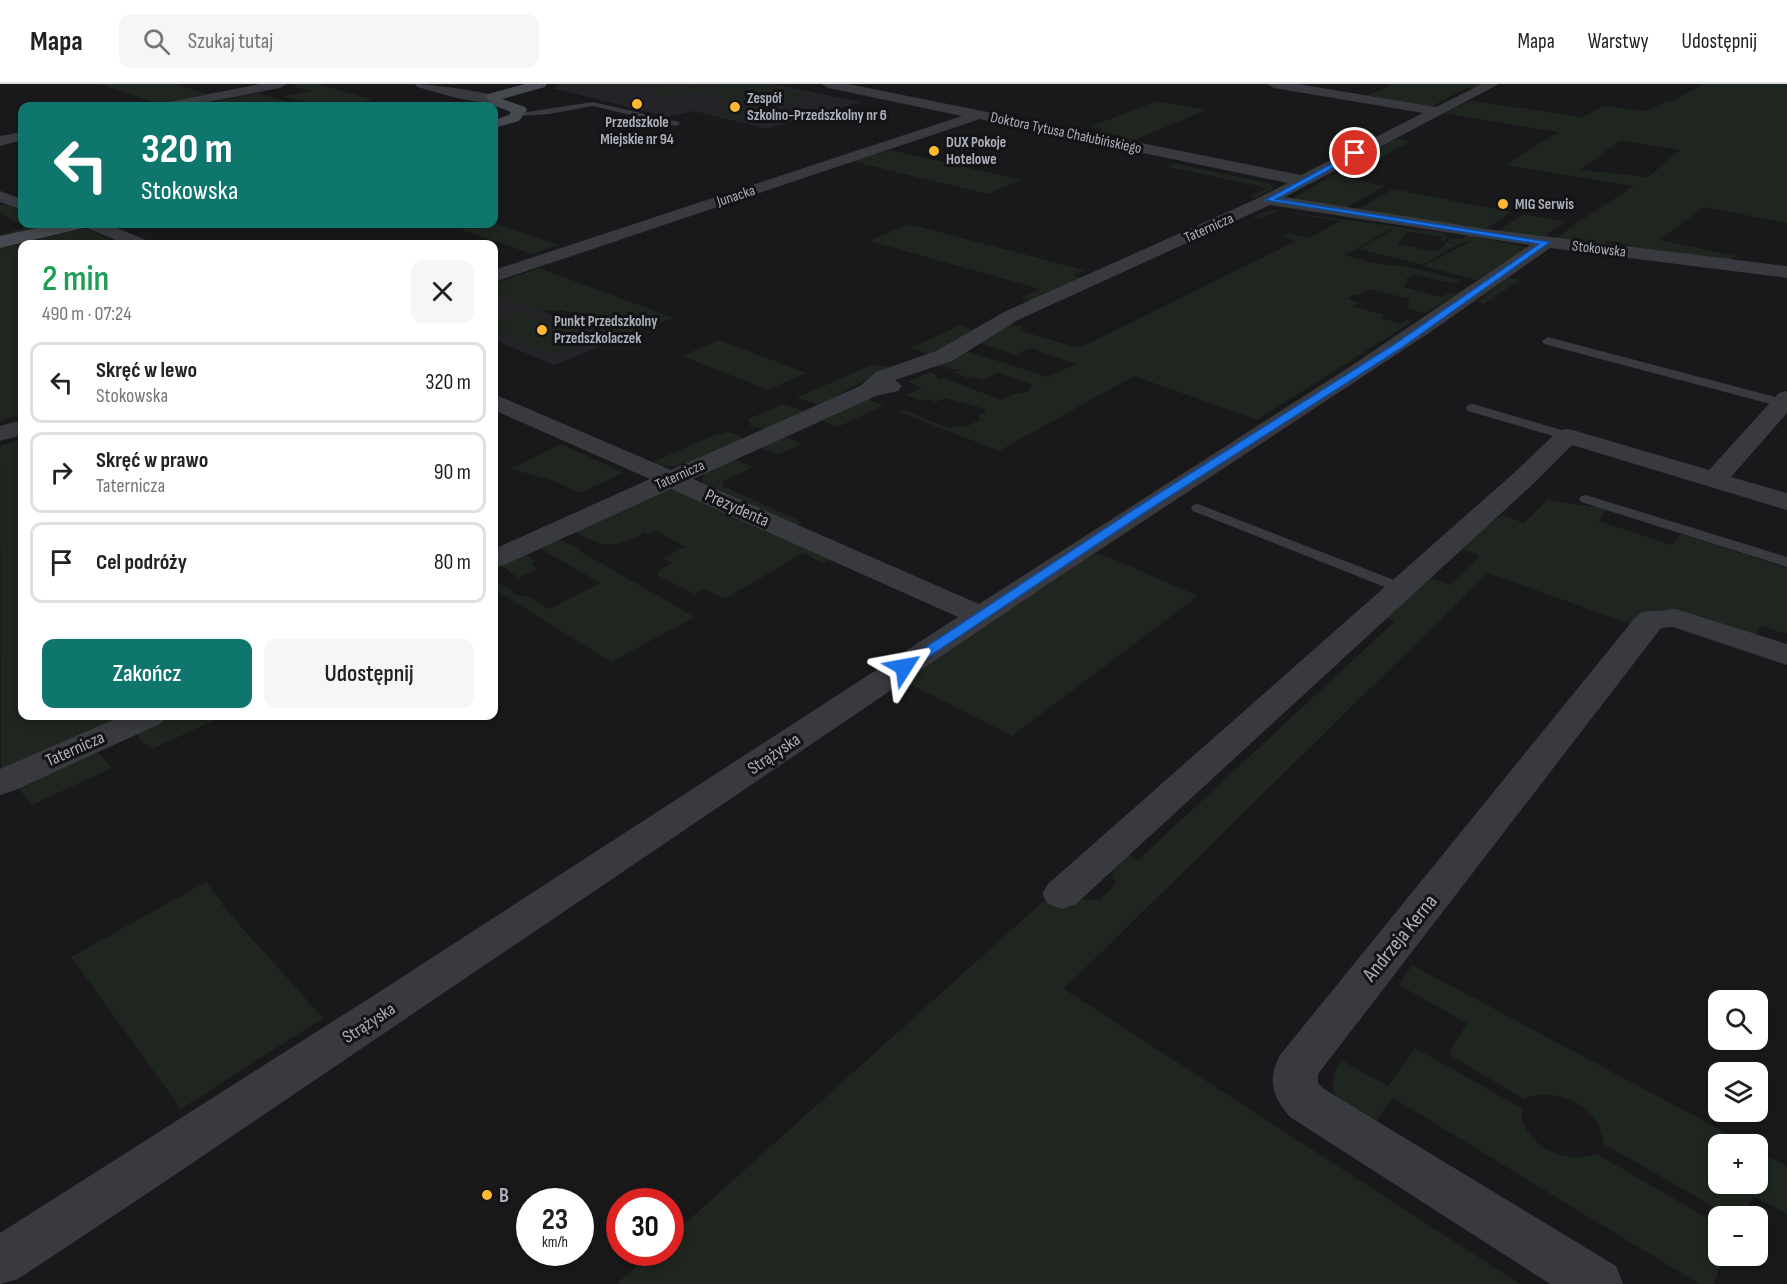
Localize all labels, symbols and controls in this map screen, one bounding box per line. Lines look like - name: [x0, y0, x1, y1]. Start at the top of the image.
- search box: [119, 14, 539, 68]
- text: Mapa: [30, 25, 83, 58]
- icon: search: [140, 25, 173, 58]
- text: Szukaj tutaj: [188, 28, 273, 55]
- text: Mapa: [1517, 29, 1555, 54]
- text: Warstwy: [1588, 29, 1649, 54]
- text: Udostępnij: [1682, 29, 1757, 54]
- place label: Zespół Szkolno-Przedszkolny nr 6: [747, 89, 887, 125]
- marker: Przedszkole Miejskie nr 94: [630, 97, 644, 111]
- marker: Zespół Szkolno-Przedszkolny nr 6: [728, 100, 742, 114]
- street label: Doktora Tytusa Chałubińskiego: [989, 108, 1143, 158]
- place label: Przedszkole Miejskie nr 94: [600, 113, 674, 149]
- text: 320 m: [141, 124, 233, 175]
- icon: left: [42, 126, 120, 204]
- pin: [1329, 127, 1380, 178]
- place label: DUX Pokoje Hotelowe: [946, 133, 1006, 169]
- icon: arrive: [1338, 136, 1371, 169]
- marker: DUX Pokoje Hotelowe: [927, 144, 941, 158]
- text: Stokowska: [141, 175, 238, 207]
- street label: Junacka: [714, 181, 758, 211]
- place label: MIG Serwis: [1515, 195, 1574, 214]
- marker: MIG Serwis: [1496, 197, 1510, 211]
- street label: Taternicza: [1181, 209, 1237, 247]
- street label: Stokowska: [1571, 236, 1627, 262]
- text: 2 min: [42, 258, 109, 301]
- button: close: [411, 260, 474, 323]
- text: 490 m · 07:24: [42, 302, 132, 326]
- place label: Punkt Przedszkolny Przedszkolaczek: [554, 312, 658, 348]
- marker: Punkt Przedszkolny Przedszkolaczek: [535, 323, 549, 337]
- text: Skręć w lewo: [96, 357, 197, 384]
- icon: left: [45, 366, 78, 399]
- text: 320 m: [425, 369, 471, 396]
- text: Stokowska: [96, 384, 168, 408]
- text: Skręć w prawo: [96, 447, 208, 474]
- icon: right: [45, 456, 78, 489]
- street label: Taternicza: [652, 456, 708, 494]
- text: 90 m: [434, 459, 471, 486]
- text: Taternicza: [96, 474, 165, 498]
- street label: Prezydenta: [702, 485, 772, 531]
- icon: arrive: [45, 546, 78, 579]
- text: Cel podróży: [96, 549, 187, 576]
- text: 80 m: [434, 549, 471, 576]
- position arrow: [872, 635, 936, 699]
- button: Zakończ: [42, 639, 252, 708]
- button: Udostępnij: [264, 639, 474, 708]
- street label: Taternicza: [42, 727, 108, 771]
- street label: Strążyska: [744, 729, 804, 779]
- street label: Andrzeja Kerna: [1357, 889, 1443, 987]
- map controls: [1708, 990, 1768, 1266]
- button: search: [1708, 990, 1768, 1050]
- street label: Strążyska: [339, 998, 399, 1048]
- button: layers: [1708, 1062, 1768, 1122]
- button: +: [1708, 1134, 1768, 1194]
- place label: B: [499, 1183, 509, 1208]
- marker: B: [480, 1188, 494, 1202]
- speed limit sign: 30: [606, 1188, 684, 1266]
- text: 23: [542, 1202, 568, 1238]
- button: −: [1708, 1206, 1768, 1266]
- text: km/h: [542, 1233, 568, 1252]

